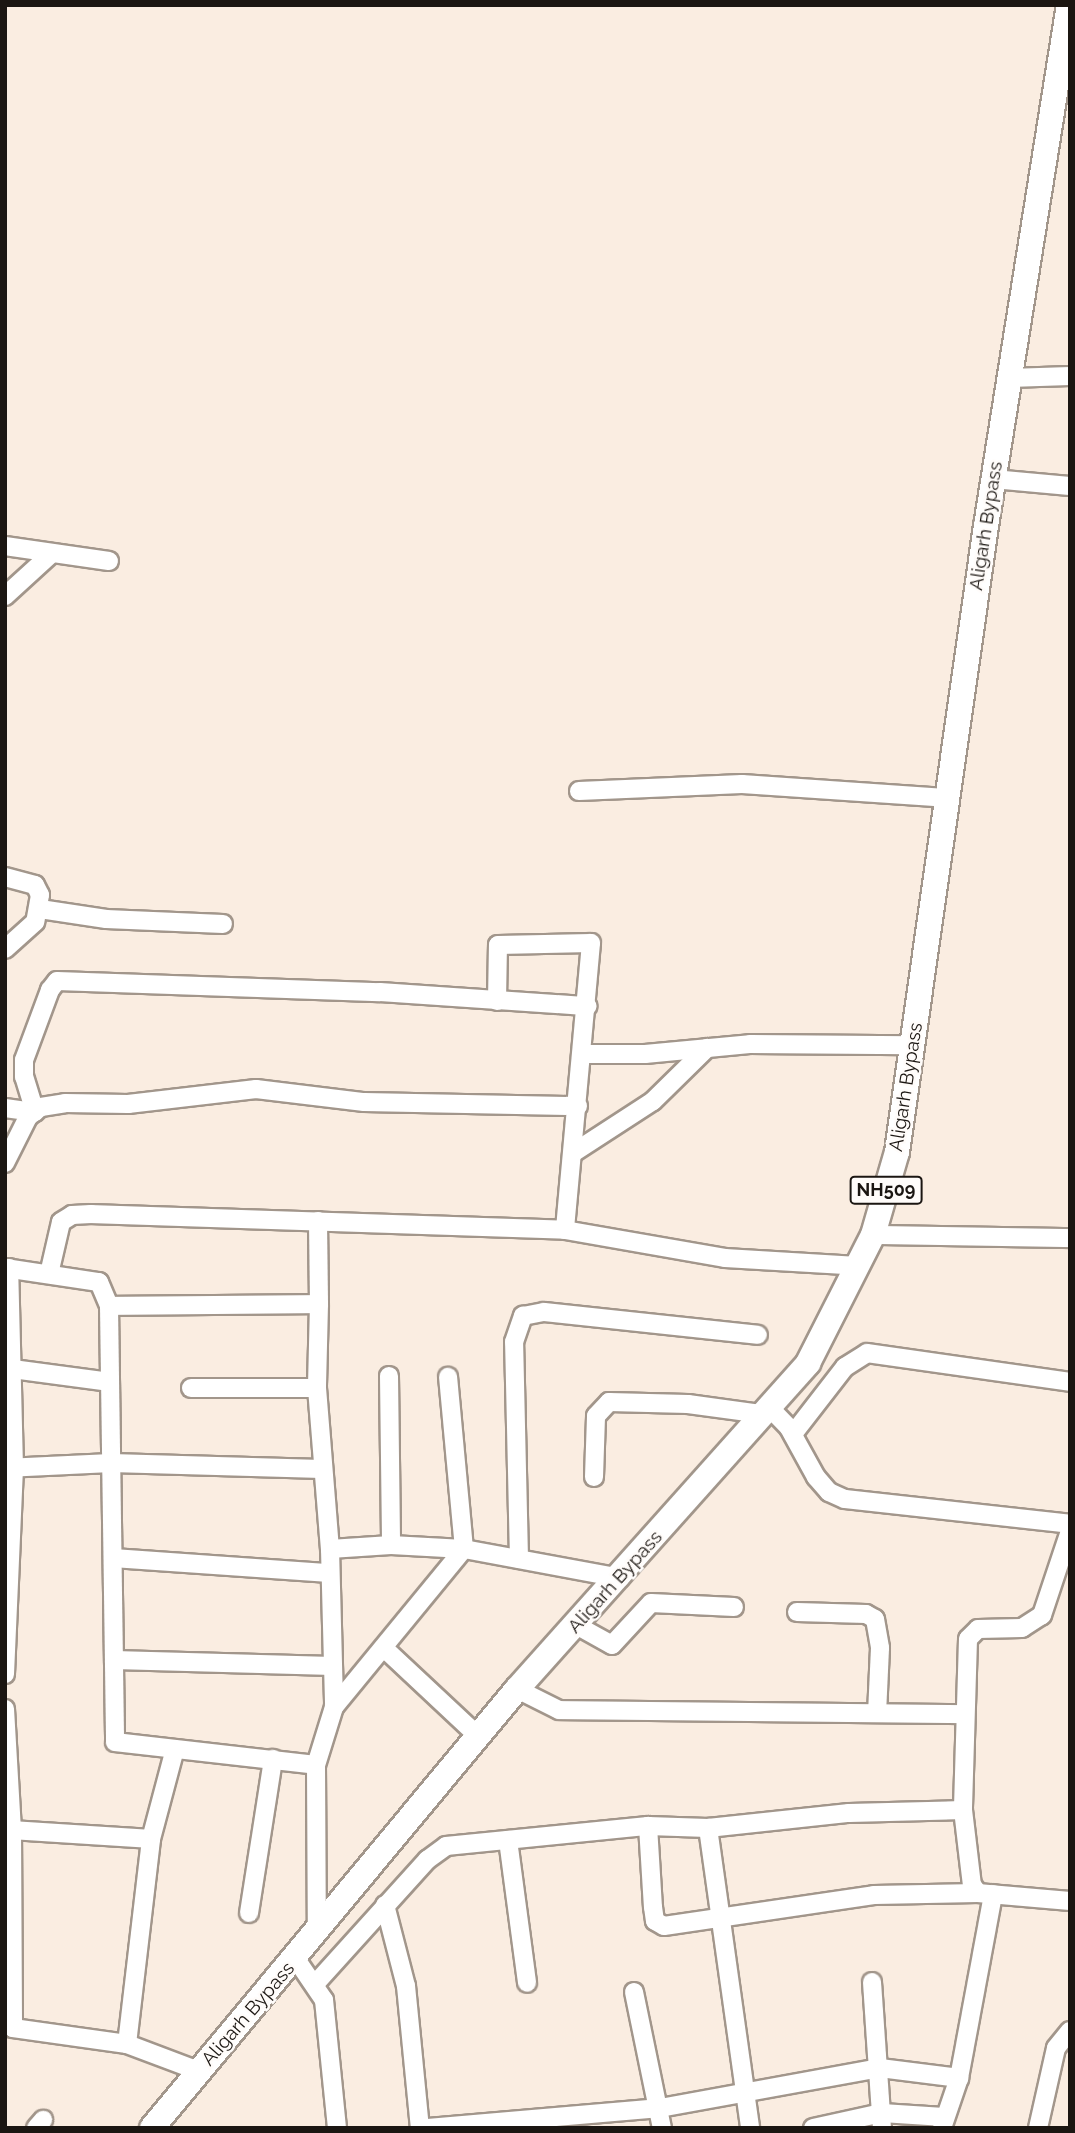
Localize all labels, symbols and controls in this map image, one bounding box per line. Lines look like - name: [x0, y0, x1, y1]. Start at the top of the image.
- street label: Aligarh Bypass: [965, 460, 1007, 592]
- street label: Aligarh Bypass: [885, 1021, 927, 1153]
- road number: NH509: [849, 1176, 923, 1204]
- street label: Aligarh Bypass: [563, 1526, 667, 1638]
- street label: Aligarh Bypass: [197, 1957, 299, 2071]

